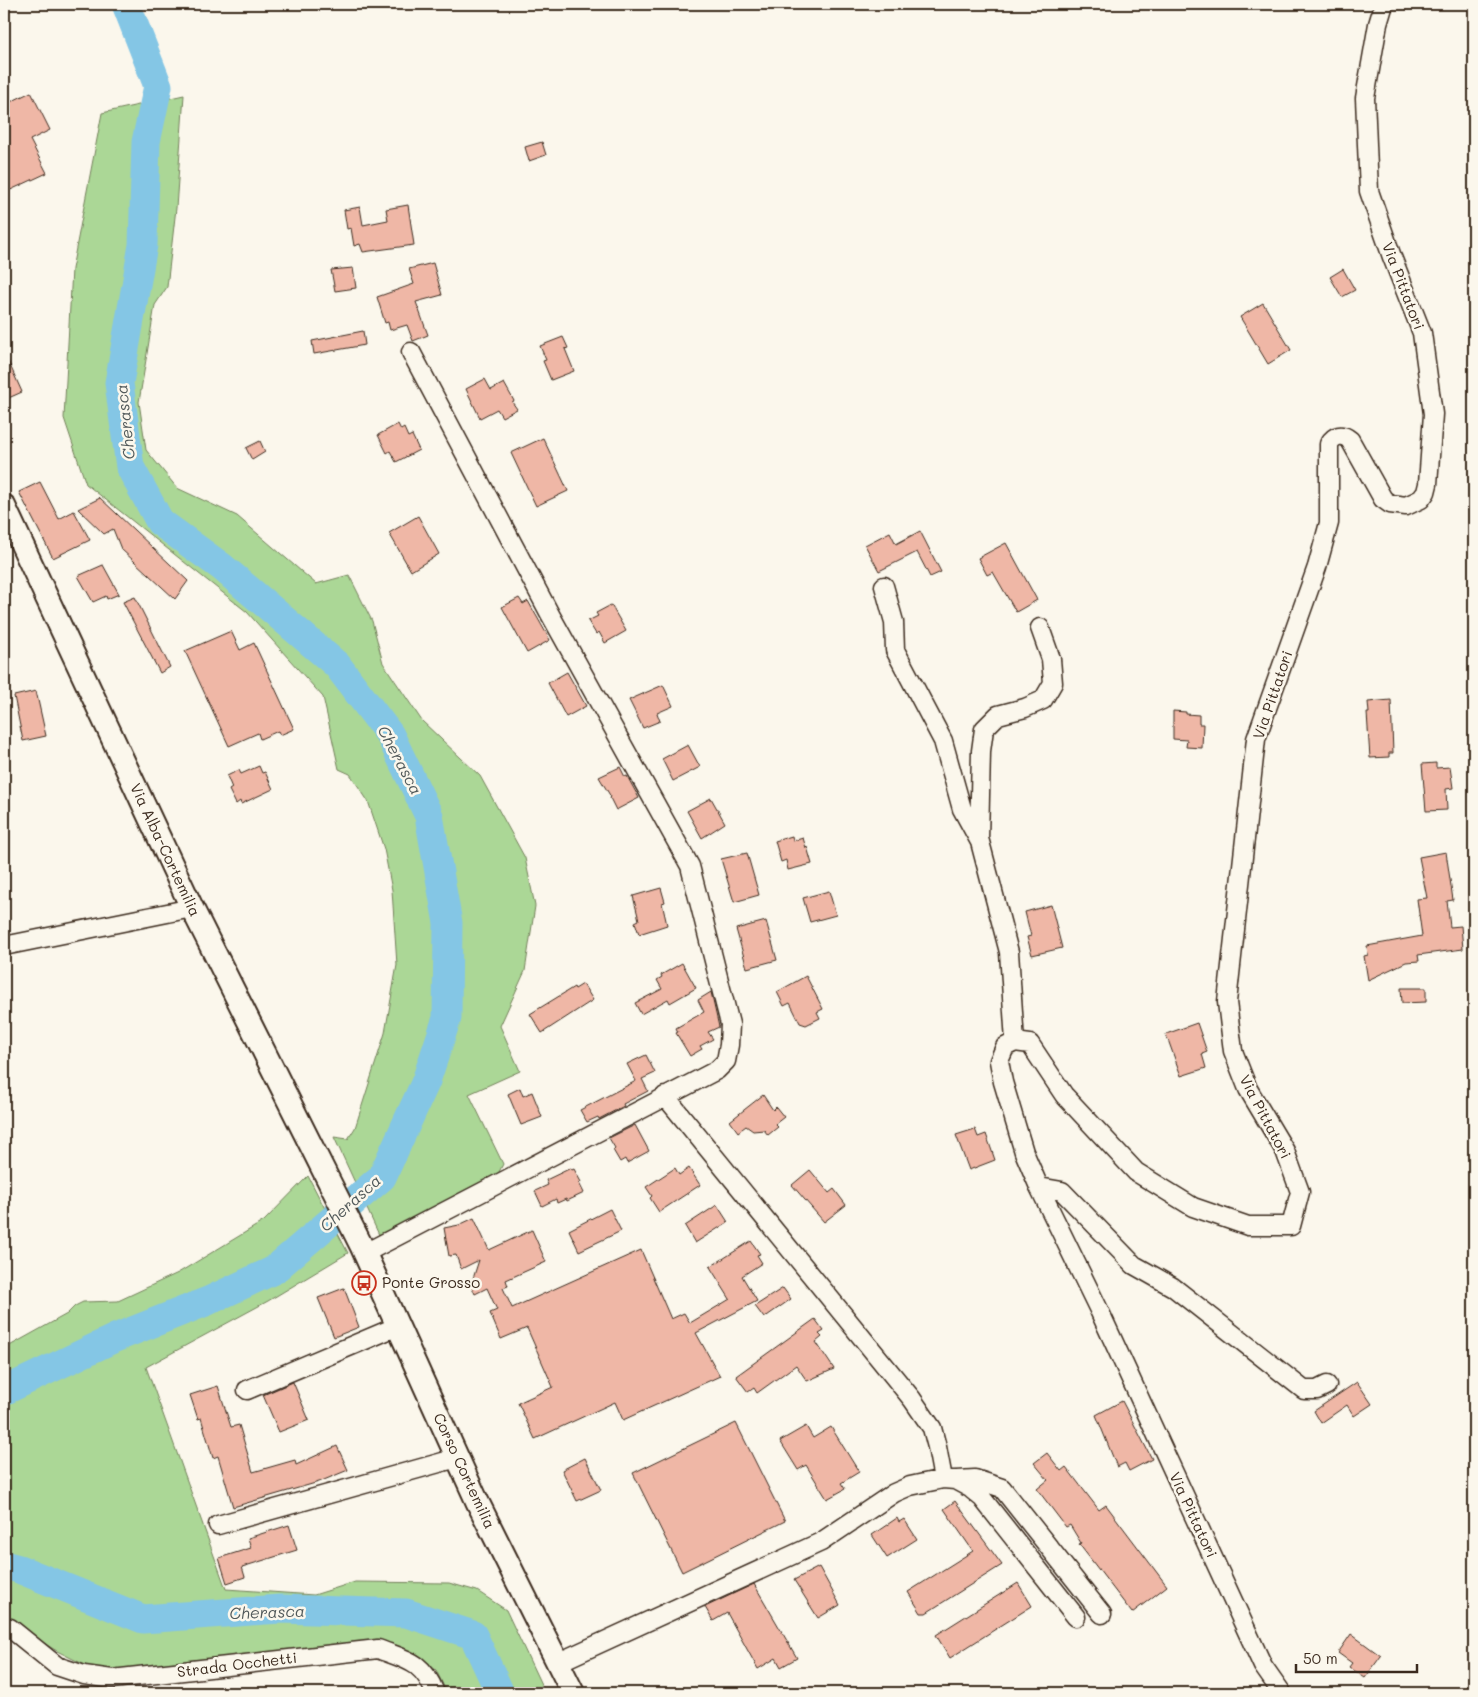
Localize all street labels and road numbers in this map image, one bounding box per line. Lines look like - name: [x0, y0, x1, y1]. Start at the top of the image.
- street label: Via Pittatori: [1378, 239, 1430, 332]
- street label: Via Pittatori: [1248, 648, 1297, 742]
- street label: Via Alba-Cortemilia: [126, 780, 206, 920]
- street label: Via Pittatori: [1235, 1071, 1296, 1162]
- street label: Corso Cortemilia: [429, 1410, 500, 1532]
- street label: Via Pittatori: [1165, 1469, 1222, 1561]
- street label: Strada Occhetti: [176, 1647, 298, 1681]

